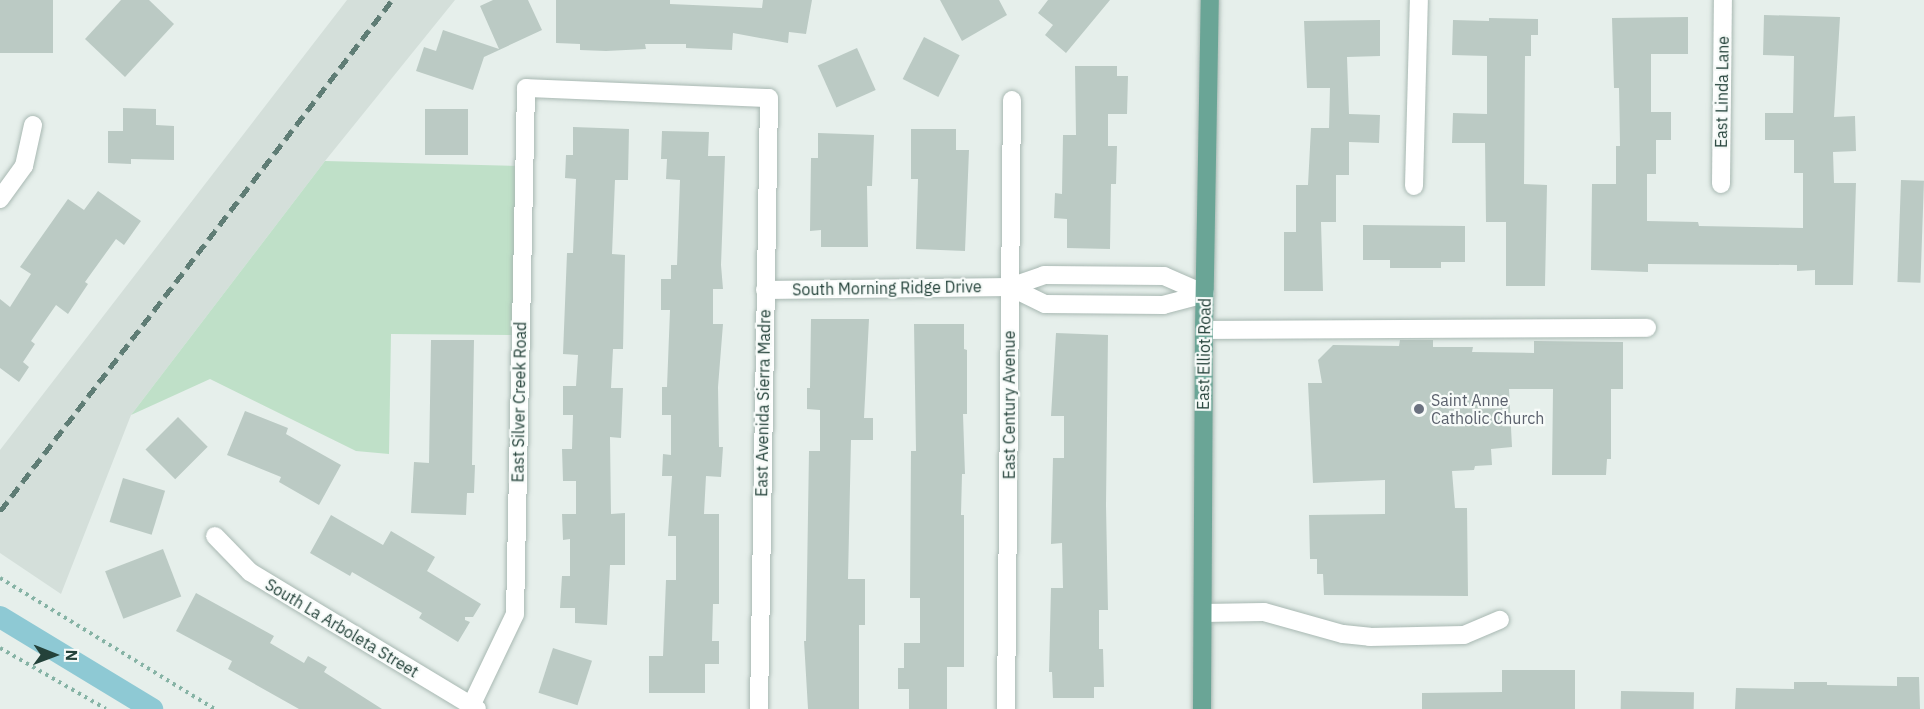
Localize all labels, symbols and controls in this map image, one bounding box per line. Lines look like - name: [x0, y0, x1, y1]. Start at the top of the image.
- street label: East Linda Lane: [1711, 36, 1733, 148]
- street label: South Morning Ridge Drive: [792, 277, 982, 299]
- street label: East Elliot Road: [1193, 298, 1215, 410]
- street label: East Avenida Sierra Madre: [752, 309, 774, 497]
- street label: East Silver Creek Road: [508, 321, 530, 483]
- street label: East Century Avenue: [999, 331, 1019, 479]
- place label: Saint Anne Catholic Church: [1431, 390, 1544, 428]
- marker: Saint Anne Catholic Church: [1412, 402, 1426, 416]
- street label: South La Arboleta Street: [262, 575, 422, 681]
- north arrow: [24, 625, 84, 685]
- text: N: [62, 649, 82, 661]

